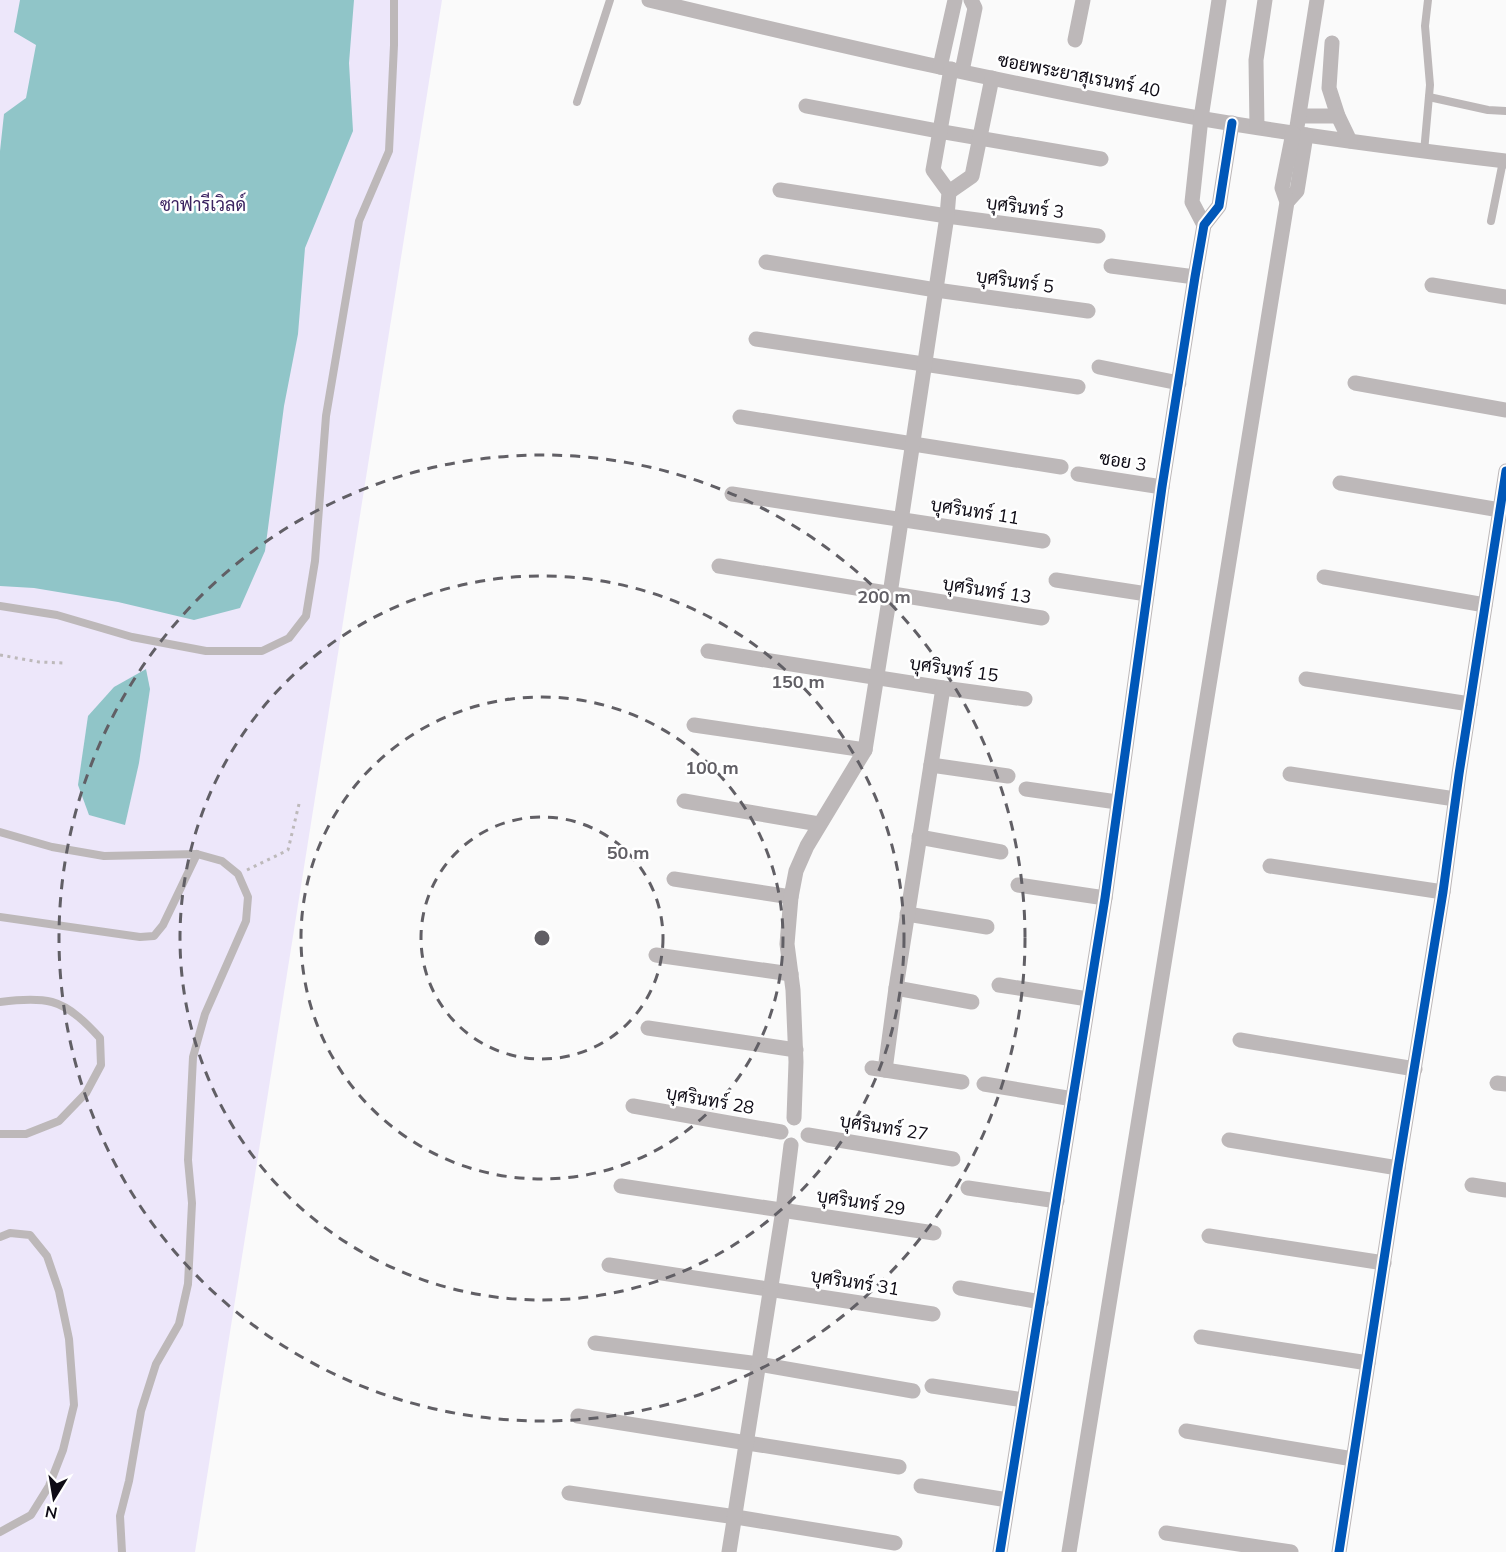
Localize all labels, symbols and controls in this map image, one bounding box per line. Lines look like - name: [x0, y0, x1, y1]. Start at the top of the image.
- street label: ซอยพระยาสุเรนทร์ 40: [995, 47, 1163, 103]
- street label: บุศรินทร์ 3: [984, 190, 1066, 224]
- park label: ซาฟารีเวิลด์: [160, 192, 246, 216]
- street label: บุศรินทร์ 5: [974, 263, 1056, 299]
- street label: ซอย 3: [1098, 446, 1148, 476]
- street label: บุศรินทร์ 11: [929, 492, 1021, 530]
- street label: บุศรินทร์ 13: [941, 571, 1033, 609]
- text: 200 m: [857, 585, 911, 608]
- street label: บุศรินทร์ 15: [908, 650, 1000, 688]
- text: 150 m: [771, 670, 825, 693]
- text: 100 m: [685, 756, 739, 779]
- text: 50 m: [607, 841, 649, 864]
- centre of rings: [532, 928, 552, 948]
- street label: บุศรินทร์ 28: [664, 1080, 756, 1120]
- street label: บุศรินทร์ 27: [838, 1108, 930, 1146]
- street label: บุศรินทร์ 29: [815, 1183, 907, 1221]
- street label: บุศรินทร์ 31: [809, 1263, 901, 1301]
- north arrow: [24, 1468, 84, 1528]
- text: N: [43, 1502, 59, 1524]

